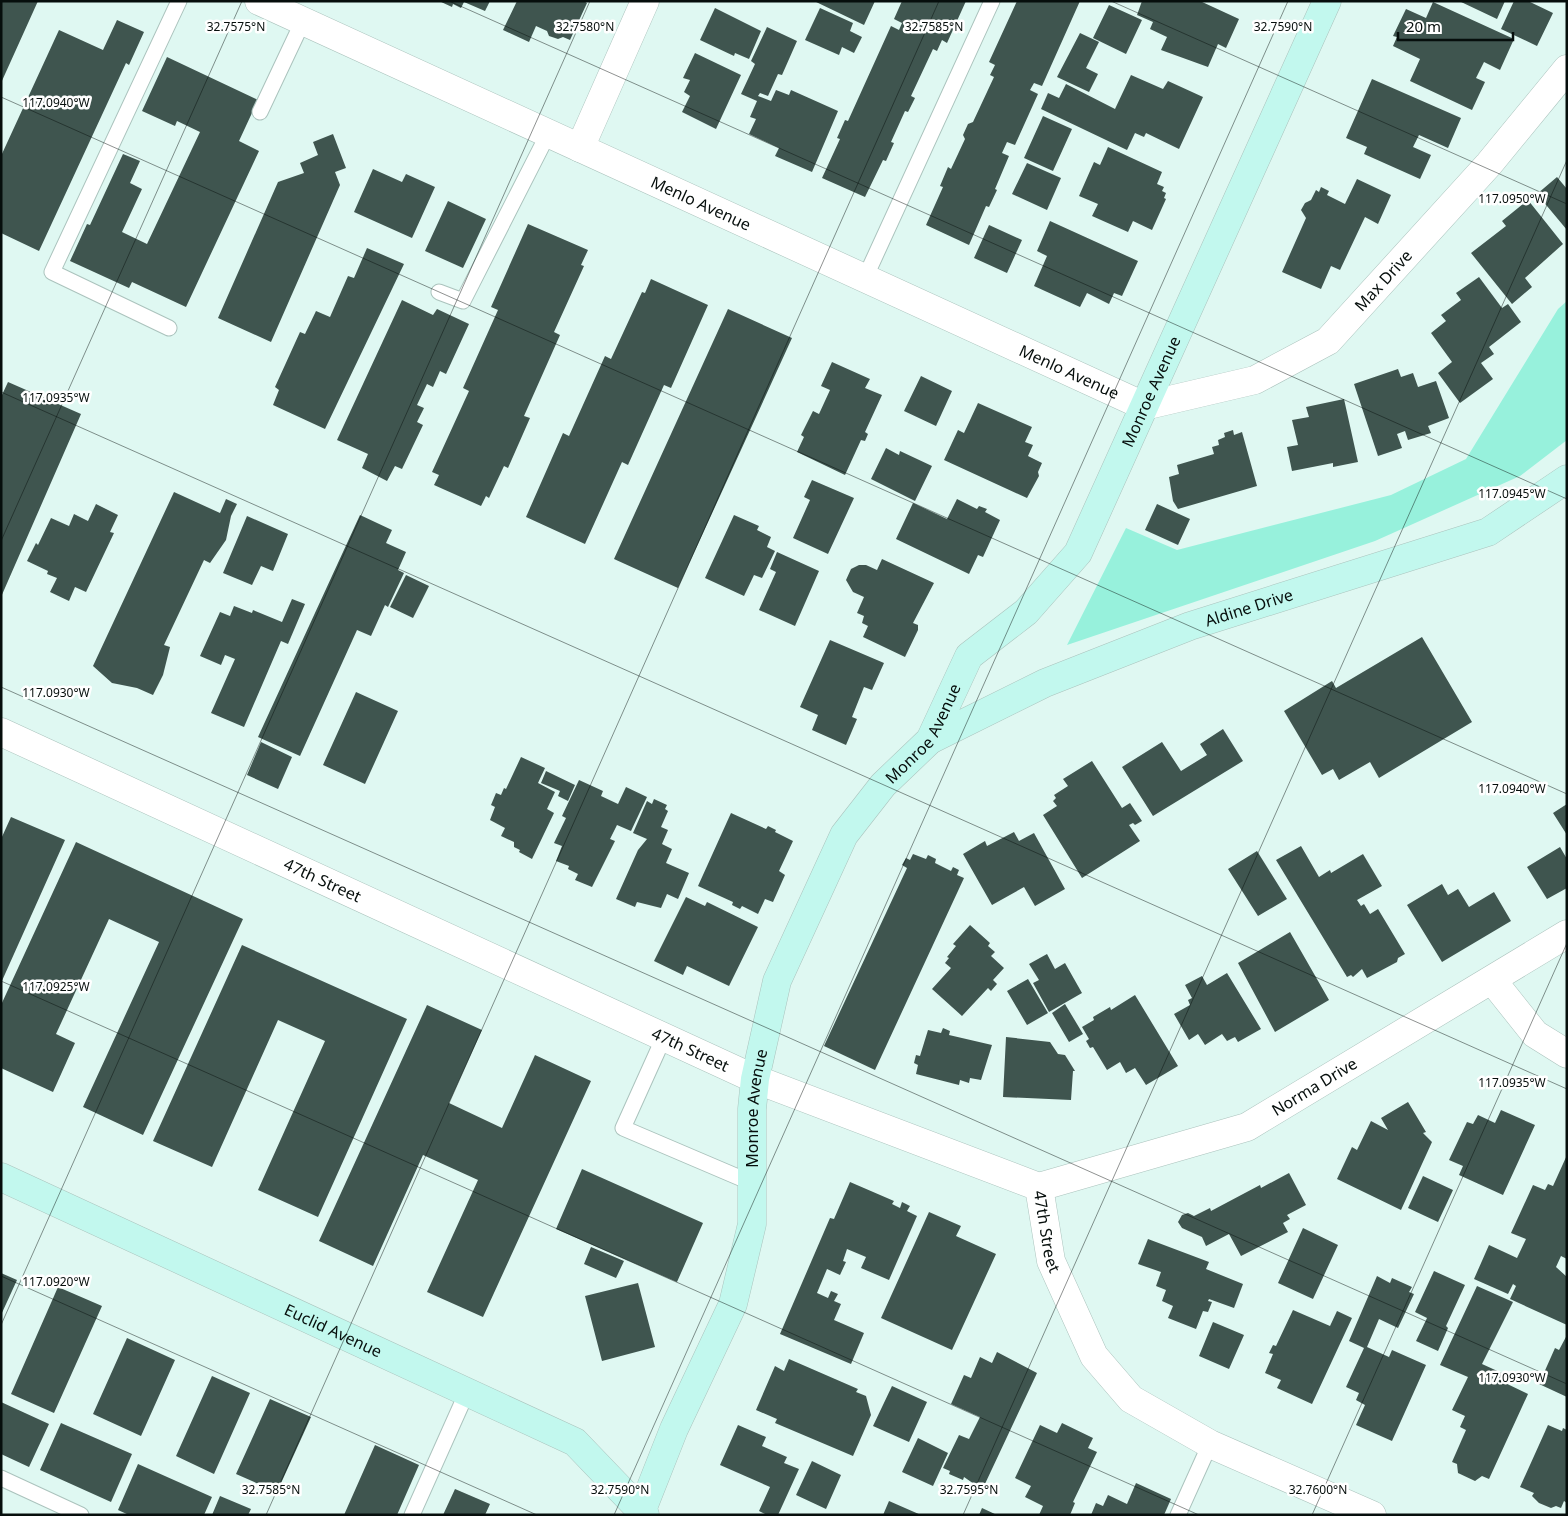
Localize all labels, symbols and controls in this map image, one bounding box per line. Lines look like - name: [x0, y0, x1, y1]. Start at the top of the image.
- scale bar: [1398, 10, 1513, 42]
- text: 20 m: [1406, 16, 1441, 36]
- text: 32.7575°N: [207, 18, 265, 35]
- text: 32.7580°N: [556, 18, 614, 35]
- text: 32.7585°N: [905, 18, 963, 35]
- text: 32.7590°N: [1254, 18, 1312, 35]
- text: 117.0940°W: [22, 94, 90, 111]
- street label: Menlo Avenue: [647, 171, 754, 236]
- text: 117.0950°W: [1478, 190, 1546, 207]
- street label: Max Drive: [1350, 245, 1417, 316]
- street label: Monroe Avenue: [1116, 333, 1185, 451]
- street label: Menlo Avenue: [1016, 339, 1123, 404]
- text: 117.0935°W: [22, 389, 90, 406]
- text: 117.0945°W: [1478, 485, 1546, 502]
- street label: Aldine Drive: [1202, 583, 1296, 632]
- street label: Monroe Avenue: [880, 680, 966, 788]
- text: 117.0930°W: [22, 684, 90, 701]
- text: 117.0940°W: [1478, 780, 1546, 797]
- street label: 47th Street: [280, 853, 365, 907]
- text: 117.0925°W: [22, 978, 90, 995]
- street label: 47th Street: [648, 1022, 733, 1077]
- street label: Monroe Avenue: [741, 1047, 772, 1168]
- street label: Norma Drive: [1267, 1052, 1361, 1121]
- text: 117.0935°W: [1478, 1074, 1546, 1091]
- street label: 47th Street: [1029, 1189, 1066, 1276]
- text: 117.0920°W: [22, 1273, 90, 1290]
- street label: Euclid Avenue: [281, 1298, 386, 1362]
- text: 117.0930°W: [1478, 1369, 1546, 1386]
- text: 32.7585°N: [242, 1481, 300, 1498]
- text: 32.7590°N: [591, 1481, 649, 1498]
- text: 32.7595°N: [940, 1481, 998, 1498]
- text: 32.7600°N: [1289, 1481, 1347, 1498]

